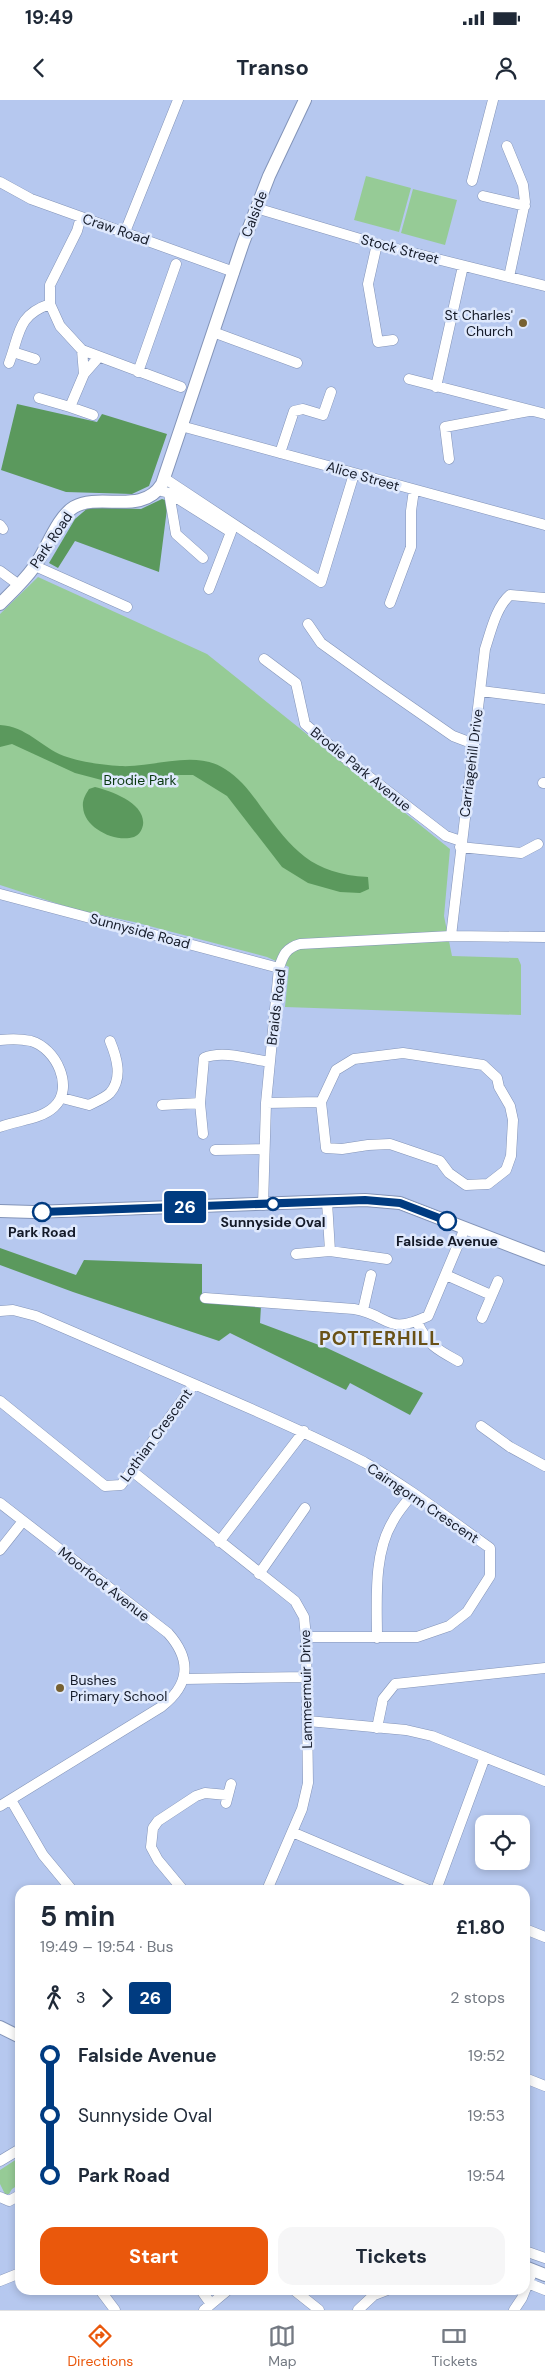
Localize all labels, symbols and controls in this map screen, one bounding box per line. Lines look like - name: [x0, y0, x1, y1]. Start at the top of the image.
- text: 19:49: [25, 5, 73, 30]
- text: Transo: [236, 53, 309, 82]
- icon: back: [25, 54, 53, 82]
- icon: person: [492, 54, 520, 82]
- street label: Calside: [237, 188, 271, 240]
- street label: Craw Road: [80, 209, 152, 249]
- street label: Stock Street: [359, 230, 441, 268]
- place label: St Charles' Church: [444, 306, 513, 340]
- marker: St Charles' Church: [517, 317, 529, 329]
- street label: Alice Street: [324, 457, 402, 495]
- street label: Park Road: [26, 508, 76, 572]
- street label: Carriagehill Drive: [455, 708, 487, 818]
- street label: Brodie Park Avenue: [307, 723, 415, 815]
- park label: Brodie Park: [103, 771, 177, 789]
- street label: Sunnyside Road: [88, 909, 192, 953]
- street label: Braids Road: [262, 968, 290, 1046]
- line badge: 26: [162, 1191, 208, 1223]
- text: 26: [174, 1195, 196, 1219]
- marker: Sunnyside Oval: [266, 1197, 280, 1211]
- marker: Park Road: [32, 1202, 52, 1222]
- marker: Falside Avenue: [437, 1211, 457, 1231]
- place label: Sunnyside Oval: [221, 1213, 325, 1231]
- place label: Park Road: [8, 1223, 76, 1241]
- place label: Falside Avenue: [396, 1232, 498, 1250]
- district label: POTTERHILL: [319, 1326, 441, 1351]
- street label: Lothian Crescent: [116, 1385, 196, 1485]
- street label: Cairngorm Crescent: [364, 1459, 482, 1547]
- street label: Moorfoot Avenue: [55, 1543, 153, 1625]
- street label: Lammermuir Drive: [296, 1629, 316, 1749]
- place label: Bushes Primary School: [70, 1671, 167, 1705]
- marker: Bushes Primary School: [54, 1682, 66, 1694]
- map controls: [475, 1815, 530, 1870]
- button: locate: [475, 1815, 530, 1870]
- text: 5 min: [40, 1898, 115, 1935]
- text: £1.80: [456, 1915, 505, 1940]
- text: 19:49 – 19:54 · Bus: [40, 1936, 174, 1957]
- icon: walk: [40, 1984, 68, 2012]
- icon: forward: [93, 1984, 121, 2012]
- text: 26: [139, 1986, 161, 2010]
- text: 3: [76, 1987, 85, 2008]
- text: 2 stops: [450, 1987, 505, 2008]
- text: Falside Avenue: [78, 2043, 217, 2068]
- text: 19:52: [468, 2045, 505, 2066]
- text: Sunnyside Oval: [78, 2103, 212, 2128]
- text: 19:53: [468, 2105, 505, 2126]
- text: Park Road: [78, 2163, 170, 2188]
- text: 19:54: [467, 2165, 505, 2186]
- button: Start: [40, 2227, 268, 2285]
- button: Tickets: [278, 2227, 505, 2285]
- tab: Directions: [67, 2322, 133, 2370]
- tab: Map: [268, 2322, 297, 2370]
- tab: Tickets: [431, 2322, 477, 2370]

